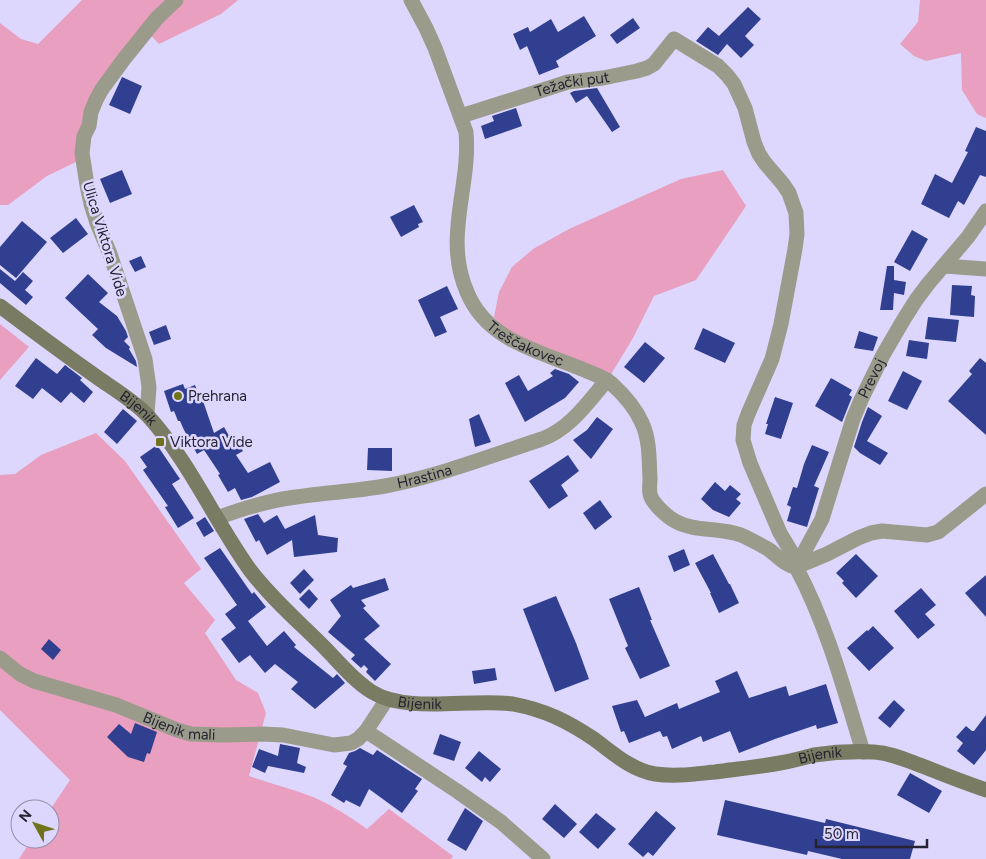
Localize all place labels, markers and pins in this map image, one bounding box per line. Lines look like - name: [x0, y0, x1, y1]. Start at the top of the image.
- place label: Prehrana: [188, 387, 247, 405]
- marker: Prehrana: [172, 390, 184, 402]
- place label: Viktora Vide: [170, 433, 253, 451]
- marker: Viktora Vide: [154, 436, 166, 448]

